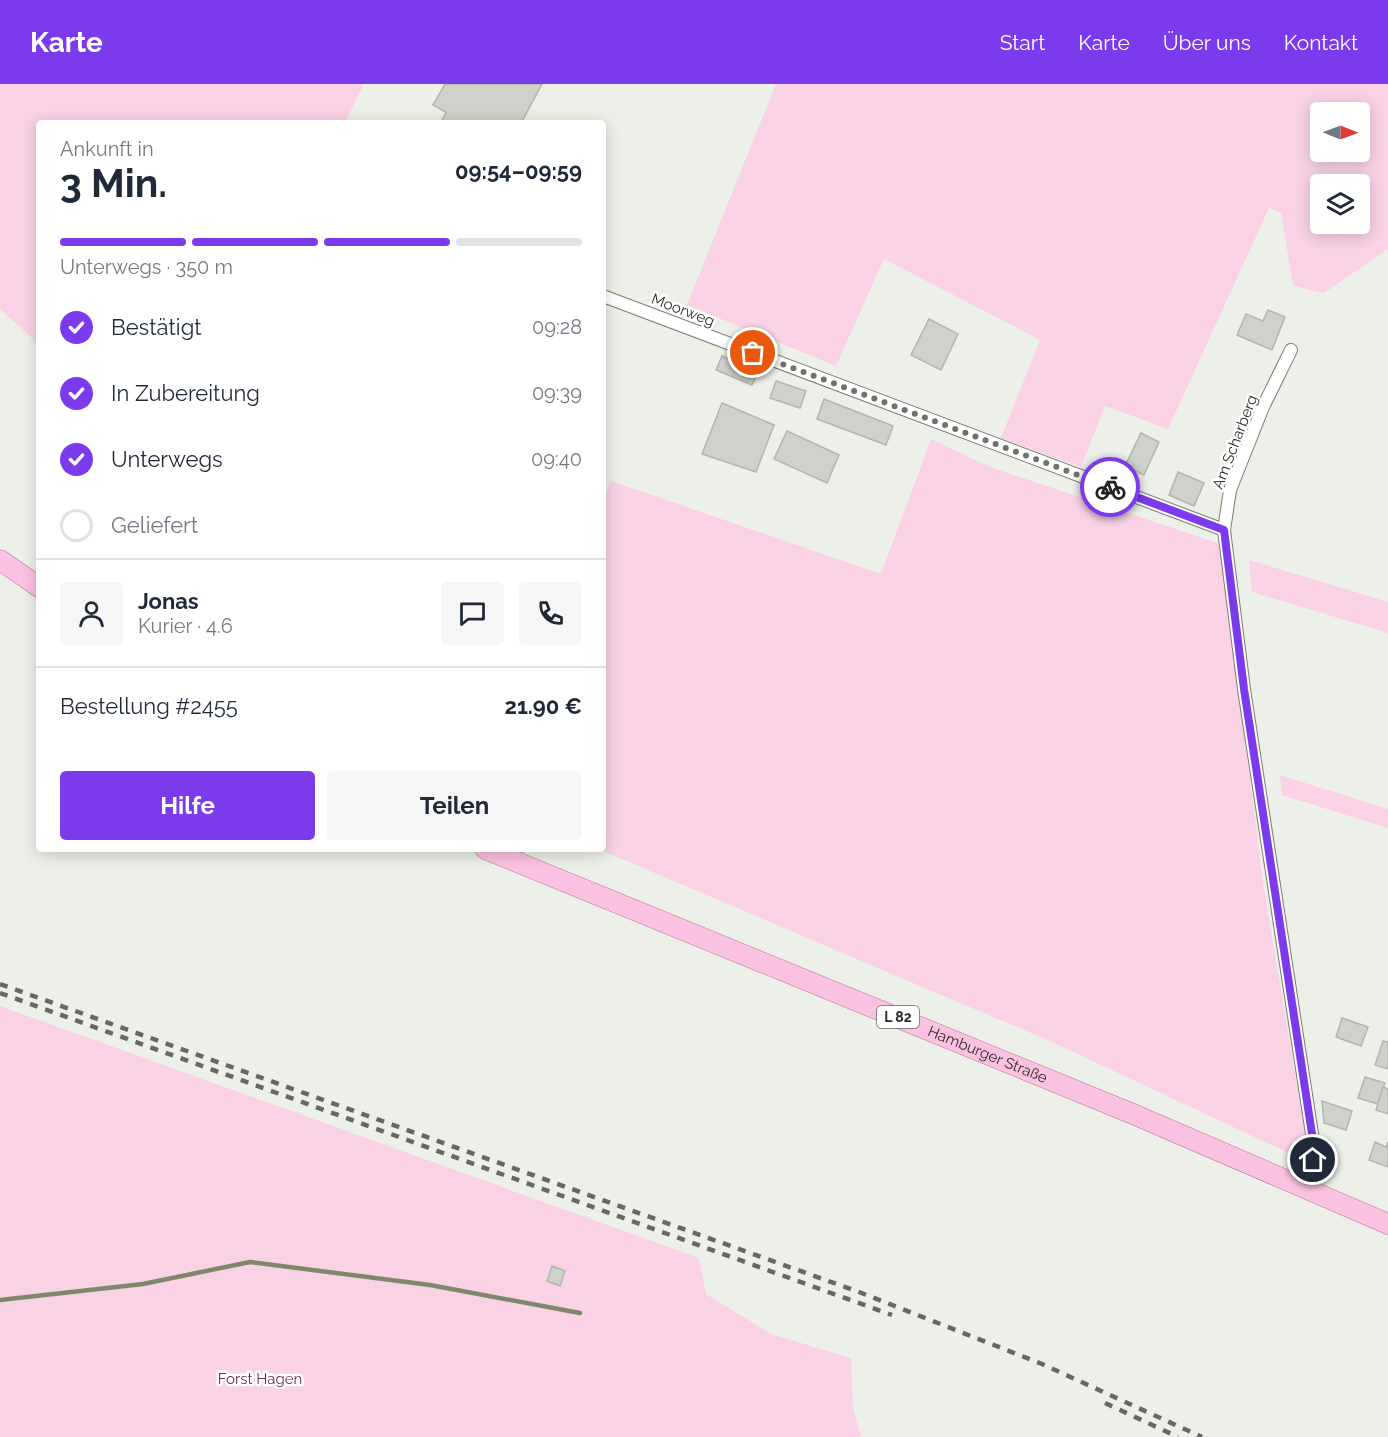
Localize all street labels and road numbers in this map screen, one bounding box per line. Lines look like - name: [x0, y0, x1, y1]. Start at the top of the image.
- street label: Moorweg: [649, 290, 717, 330]
- street label: Am Scharberg: [1209, 392, 1261, 492]
- road number: L 82: [877, 1006, 919, 1028]
- street label: Hamburger Straße: [925, 1022, 1050, 1087]

